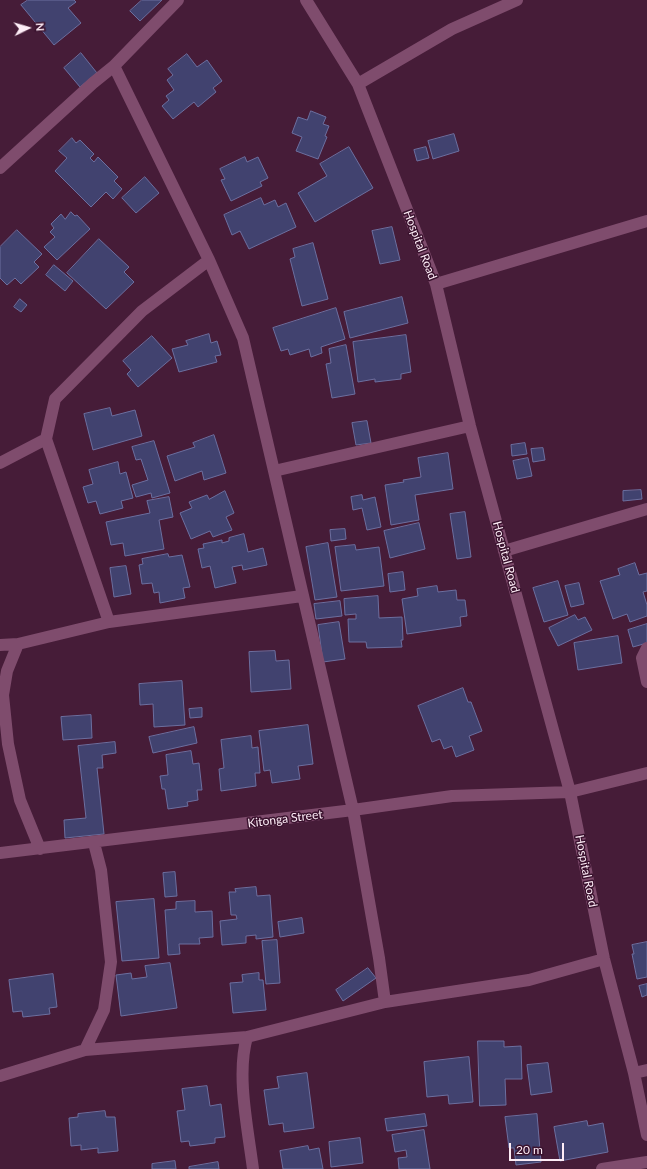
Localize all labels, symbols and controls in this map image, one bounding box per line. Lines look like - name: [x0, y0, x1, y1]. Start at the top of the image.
- north arrow: [8, 8, 48, 48]
- text: N: [34, 22, 47, 32]
- street label: Hospital Road: [400, 208, 440, 282]
- street label: Hospital Road: [490, 520, 522, 594]
- street label: Kitonga Street: [247, 807, 323, 831]
- street label: Hospital Road: [572, 834, 600, 908]
- scale bar: [511, 1135, 566, 1161]
- text: 20 m: [516, 1142, 543, 1157]

